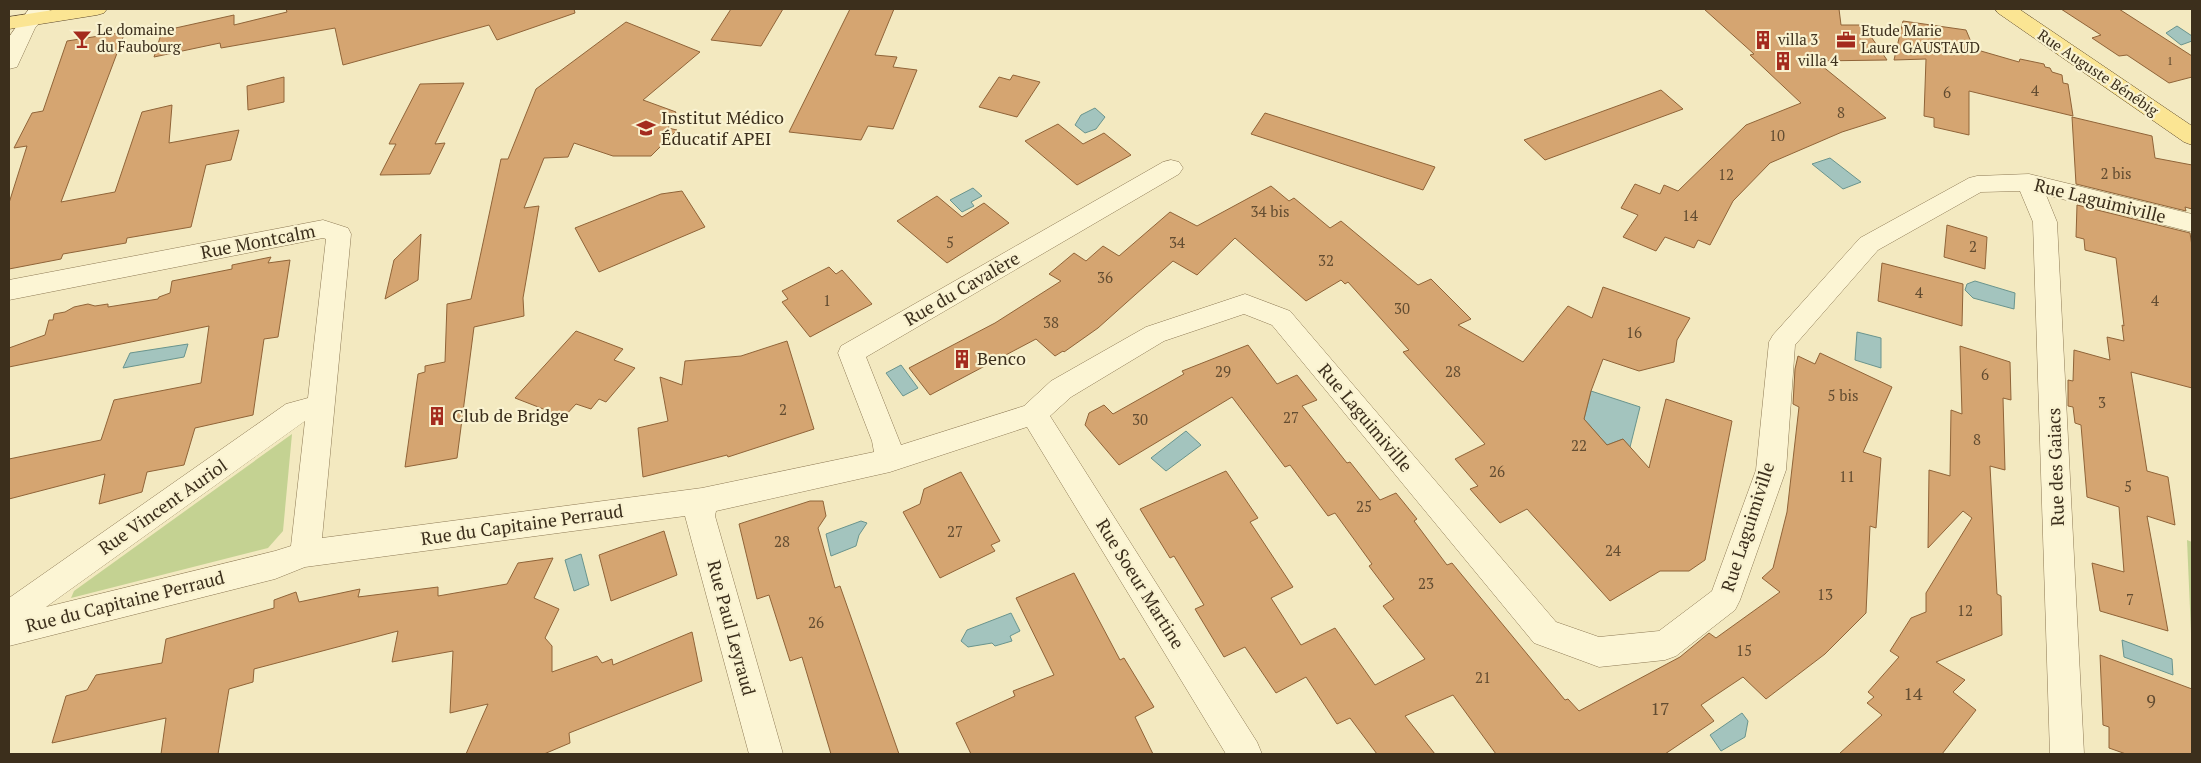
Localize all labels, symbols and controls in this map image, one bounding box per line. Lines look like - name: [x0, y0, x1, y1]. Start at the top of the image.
- place label: Le domaine du Faubourg: [97, 19, 182, 56]
- place label: Etude Marie Laure GAUSTAUD: [1861, 20, 1980, 57]
- street label: Rue Auguste Bénébig: [2034, 24, 2164, 121]
- bar icon: Le domaine du Faubourg: [71, 28, 93, 50]
- building icon: villa 3: [1752, 29, 1774, 51]
- place label: villa 3: [1777, 29, 1818, 49]
- office icon: Etude Marie Laure GAUSTAUD: [1835, 29, 1857, 51]
- building icon: villa 4: [1772, 50, 1794, 72]
- place label: villa 4: [1797, 50, 1838, 70]
- house number: 1: [2167, 53, 2173, 68]
- house number: 4: [2031, 80, 2039, 100]
- house number: 6: [1943, 82, 1951, 102]
- house number: 8: [1837, 102, 1845, 122]
- place label: Institut Médico Éducatif APEI: [661, 105, 784, 150]
- school or university icon: Institut Médico Éducatif APEI: [635, 117, 657, 139]
- house number: 10: [1769, 125, 1785, 145]
- house number: 2 bis: [2101, 163, 2131, 183]
- house number: 12: [1718, 164, 1734, 184]
- street label: Rue Laguimiville: [2032, 172, 2169, 228]
- house number: 34 bis: [1251, 201, 1289, 221]
- house number: 14: [1682, 205, 1698, 225]
- street label: Rue Montcalm: [198, 218, 318, 264]
- house number: 5: [946, 232, 954, 252]
- house number: 34: [1169, 232, 1185, 252]
- house number: 2: [1969, 236, 1977, 256]
- street label: Rue du Cavalère: [900, 245, 1023, 331]
- house number: 32: [1318, 250, 1334, 270]
- house number: 36: [1097, 267, 1113, 287]
- house number: 4: [1915, 282, 1923, 302]
- house number: 1: [823, 290, 831, 310]
- house number: 4: [2151, 290, 2159, 310]
- house number: 30: [1394, 298, 1410, 318]
- house number: 38: [1043, 312, 1059, 332]
- house number: 16: [1626, 322, 1642, 342]
- place label: Benco: [977, 346, 1026, 370]
- building icon: Benco: [951, 348, 973, 370]
- street label: Rue Laguimiville: [1313, 358, 1418, 477]
- house number: 29: [1215, 361, 1231, 381]
- house number: 28: [1445, 361, 1461, 381]
- house number: 6: [1981, 364, 1989, 384]
- house number: 5 bis: [1828, 385, 1858, 405]
- house number: 3: [2098, 392, 2106, 412]
- house number: 2: [779, 399, 787, 419]
- place label: Club de Bridge: [452, 403, 569, 427]
- building icon: Club de Bridge: [426, 405, 448, 427]
- house number: 27: [1283, 407, 1299, 427]
- street label: Rue des Gaiacs: [2041, 407, 2069, 527]
- house number: 30: [1132, 409, 1148, 429]
- house number: 8: [1973, 429, 1981, 449]
- house number: 22: [1571, 435, 1587, 455]
- street label: Rue Vincent Auriol: [93, 453, 232, 560]
- street label: Rue Laguimiville: [1715, 459, 1779, 595]
- house number: 26: [1489, 461, 1505, 481]
- house number: 11: [1839, 466, 1855, 486]
- house number: 5: [2124, 476, 2132, 496]
- house number: 25: [1356, 496, 1372, 516]
- street label: Rue du Capitaine Perraud: [419, 498, 625, 550]
- street label: Rue Soeur Martine: [1091, 514, 1190, 653]
- house number: 27: [947, 521, 963, 541]
- house number: 28: [774, 531, 790, 551]
- house number: 24: [1605, 540, 1621, 560]
- street label: Rue Paul Leyraud: [702, 557, 762, 698]
- street label: Rue du Capitaine Perraud: [23, 565, 227, 637]
- house number: 23: [1418, 573, 1434, 593]
- house number: 13: [1817, 584, 1833, 604]
- house number: 7: [2126, 589, 2134, 609]
- house number: 12: [1957, 600, 1973, 620]
- house number: 26: [808, 612, 824, 632]
- house number: 15: [1736, 640, 1752, 660]
- house number: 21: [1475, 667, 1491, 687]
- house number: 14: [1903, 681, 1923, 705]
- house number: 9: [2146, 688, 2156, 712]
- house number: 17: [1650, 696, 1670, 720]

